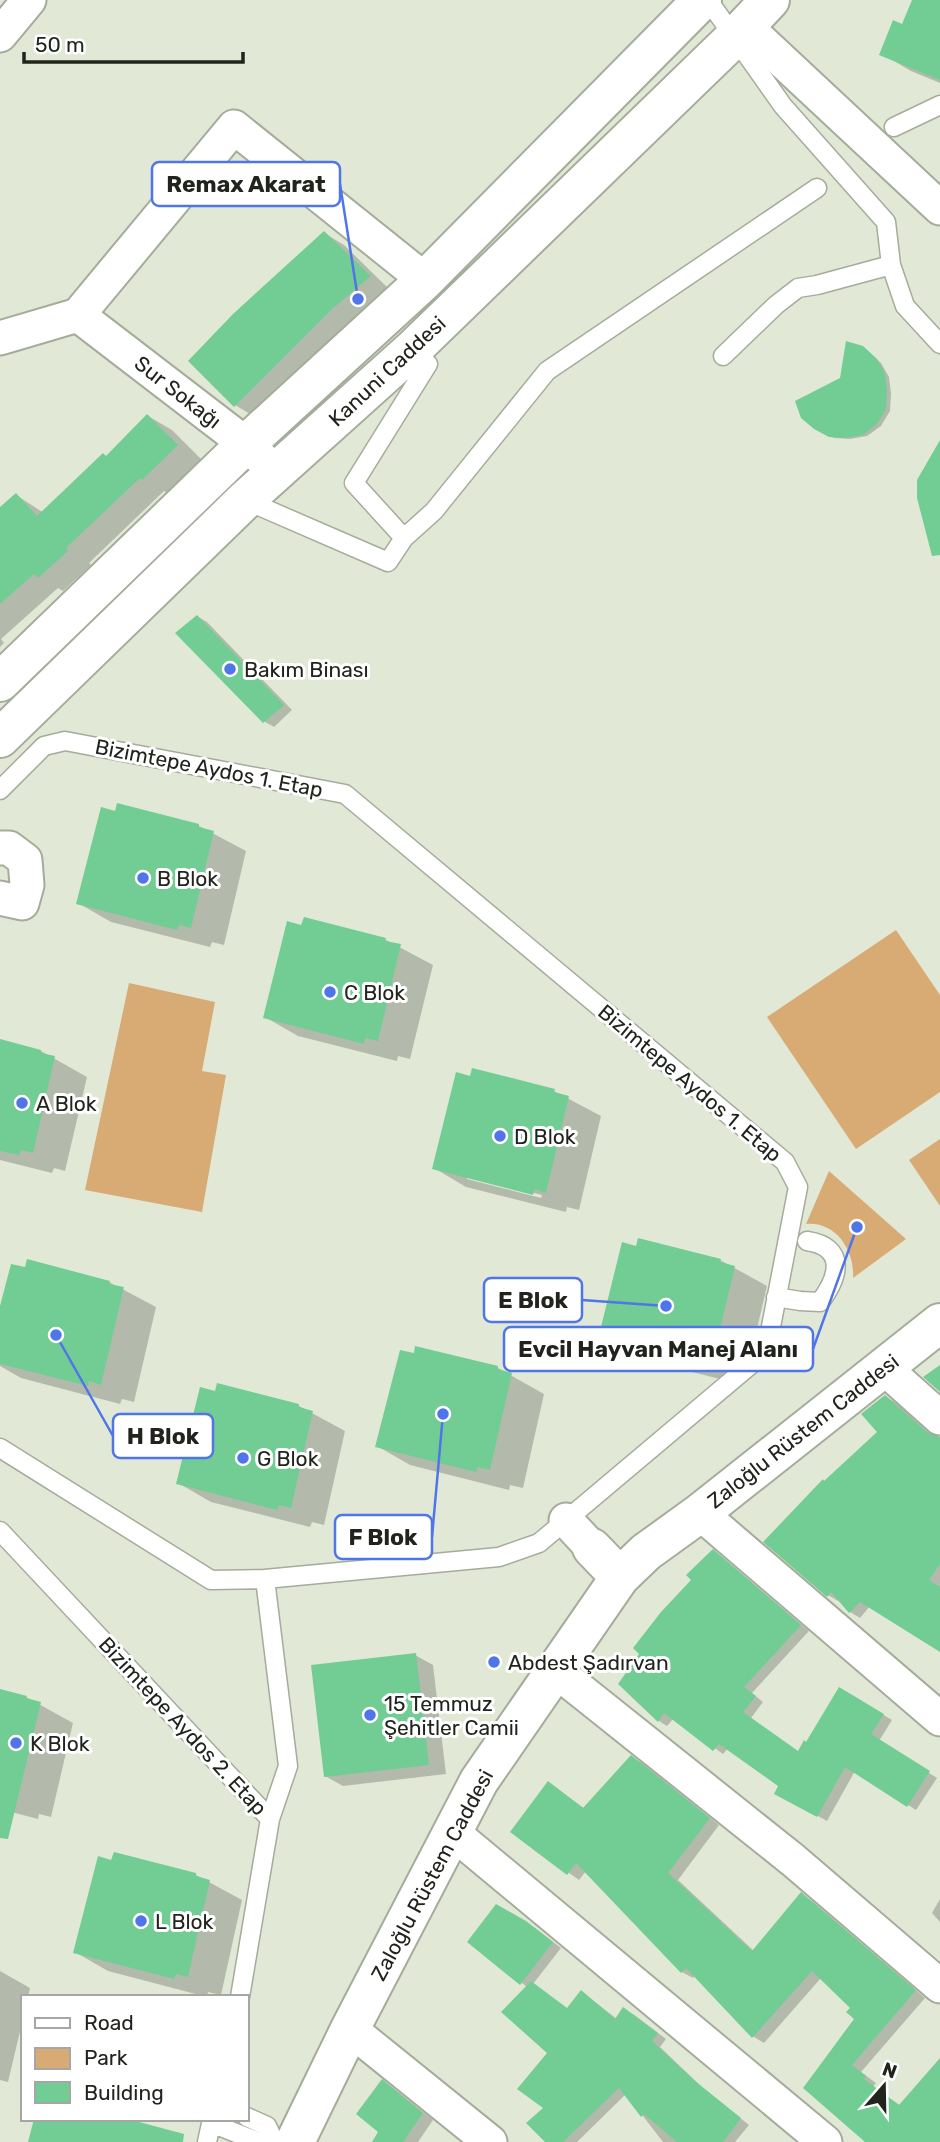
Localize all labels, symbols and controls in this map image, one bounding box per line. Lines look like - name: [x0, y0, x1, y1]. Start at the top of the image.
- scale bar: [24, 21, 243, 65]
- text: 50 m: [35, 32, 85, 57]
- callout: Remax Akarat: [152, 162, 340, 206]
- text: Remax Akarat: [166, 170, 326, 198]
- street label: Kanuni Caddesi: [323, 311, 451, 431]
- street label: Sur Sokağı: [130, 350, 226, 434]
- place label: Bakım Binası: [244, 657, 369, 682]
- marker: Bakım Binası: [222, 661, 238, 677]
- street label: Bizimtepe Aydos 1. Etap: [93, 734, 325, 802]
- place label: B Blok: [157, 866, 218, 891]
- marker: B Blok: [135, 870, 151, 886]
- place label: C Blok: [344, 980, 405, 1005]
- marker: C Blok: [322, 984, 338, 1000]
- street label: Bizimtepe Aydos 1. Etap: [593, 999, 787, 1167]
- place label: A Blok: [36, 1091, 97, 1116]
- marker: A Blok: [14, 1095, 30, 1111]
- place label: D Blok: [514, 1124, 576, 1149]
- marker: D Blok: [492, 1128, 508, 1144]
- callout: E Blok: [484, 1278, 582, 1322]
- text: E Blok: [498, 1286, 568, 1314]
- callout: Evcil Hayvan Manej Alanı: [504, 1327, 813, 1371]
- text: Evcil Hayvan Manej Alanı: [518, 1335, 798, 1363]
- street label: Zaloğlu Rüstem Caddesi: [702, 1349, 904, 1513]
- callout: H Blok: [113, 1414, 213, 1458]
- text: H Blok: [127, 1422, 200, 1450]
- place label: G Blok: [257, 1446, 319, 1471]
- marker: G Blok: [235, 1450, 251, 1466]
- callout: F Blok: [335, 1515, 432, 1559]
- text: F Blok: [348, 1523, 418, 1551]
- street label: Bizimtepe Aydos 2. Etap: [94, 1632, 272, 1820]
- place label: Abdest Şadırvan: [508, 1650, 669, 1675]
- marker: Abdest Şadırvan: [486, 1654, 502, 1670]
- place label: 15 Temmuz Şehitler Camii: [384, 1691, 519, 1740]
- marker: 15 Temmuz Şehitler Camii: [362, 1707, 378, 1723]
- place label: K Blok: [30, 1731, 90, 1756]
- marker: K Blok: [8, 1735, 24, 1751]
- street label: Zaloğlu Rüstem Caddesi: [366, 1765, 498, 1985]
- place label: L Blok: [155, 1909, 214, 1934]
- marker: L Blok: [133, 1913, 149, 1929]
- legend: [21, 1995, 248, 2121]
- text: Road: [84, 2010, 134, 2035]
- text: Park: [84, 2045, 128, 2070]
- north arrow: [849, 2051, 919, 2121]
- text: N: [879, 2057, 900, 2084]
- text: Building: [84, 2080, 164, 2105]

